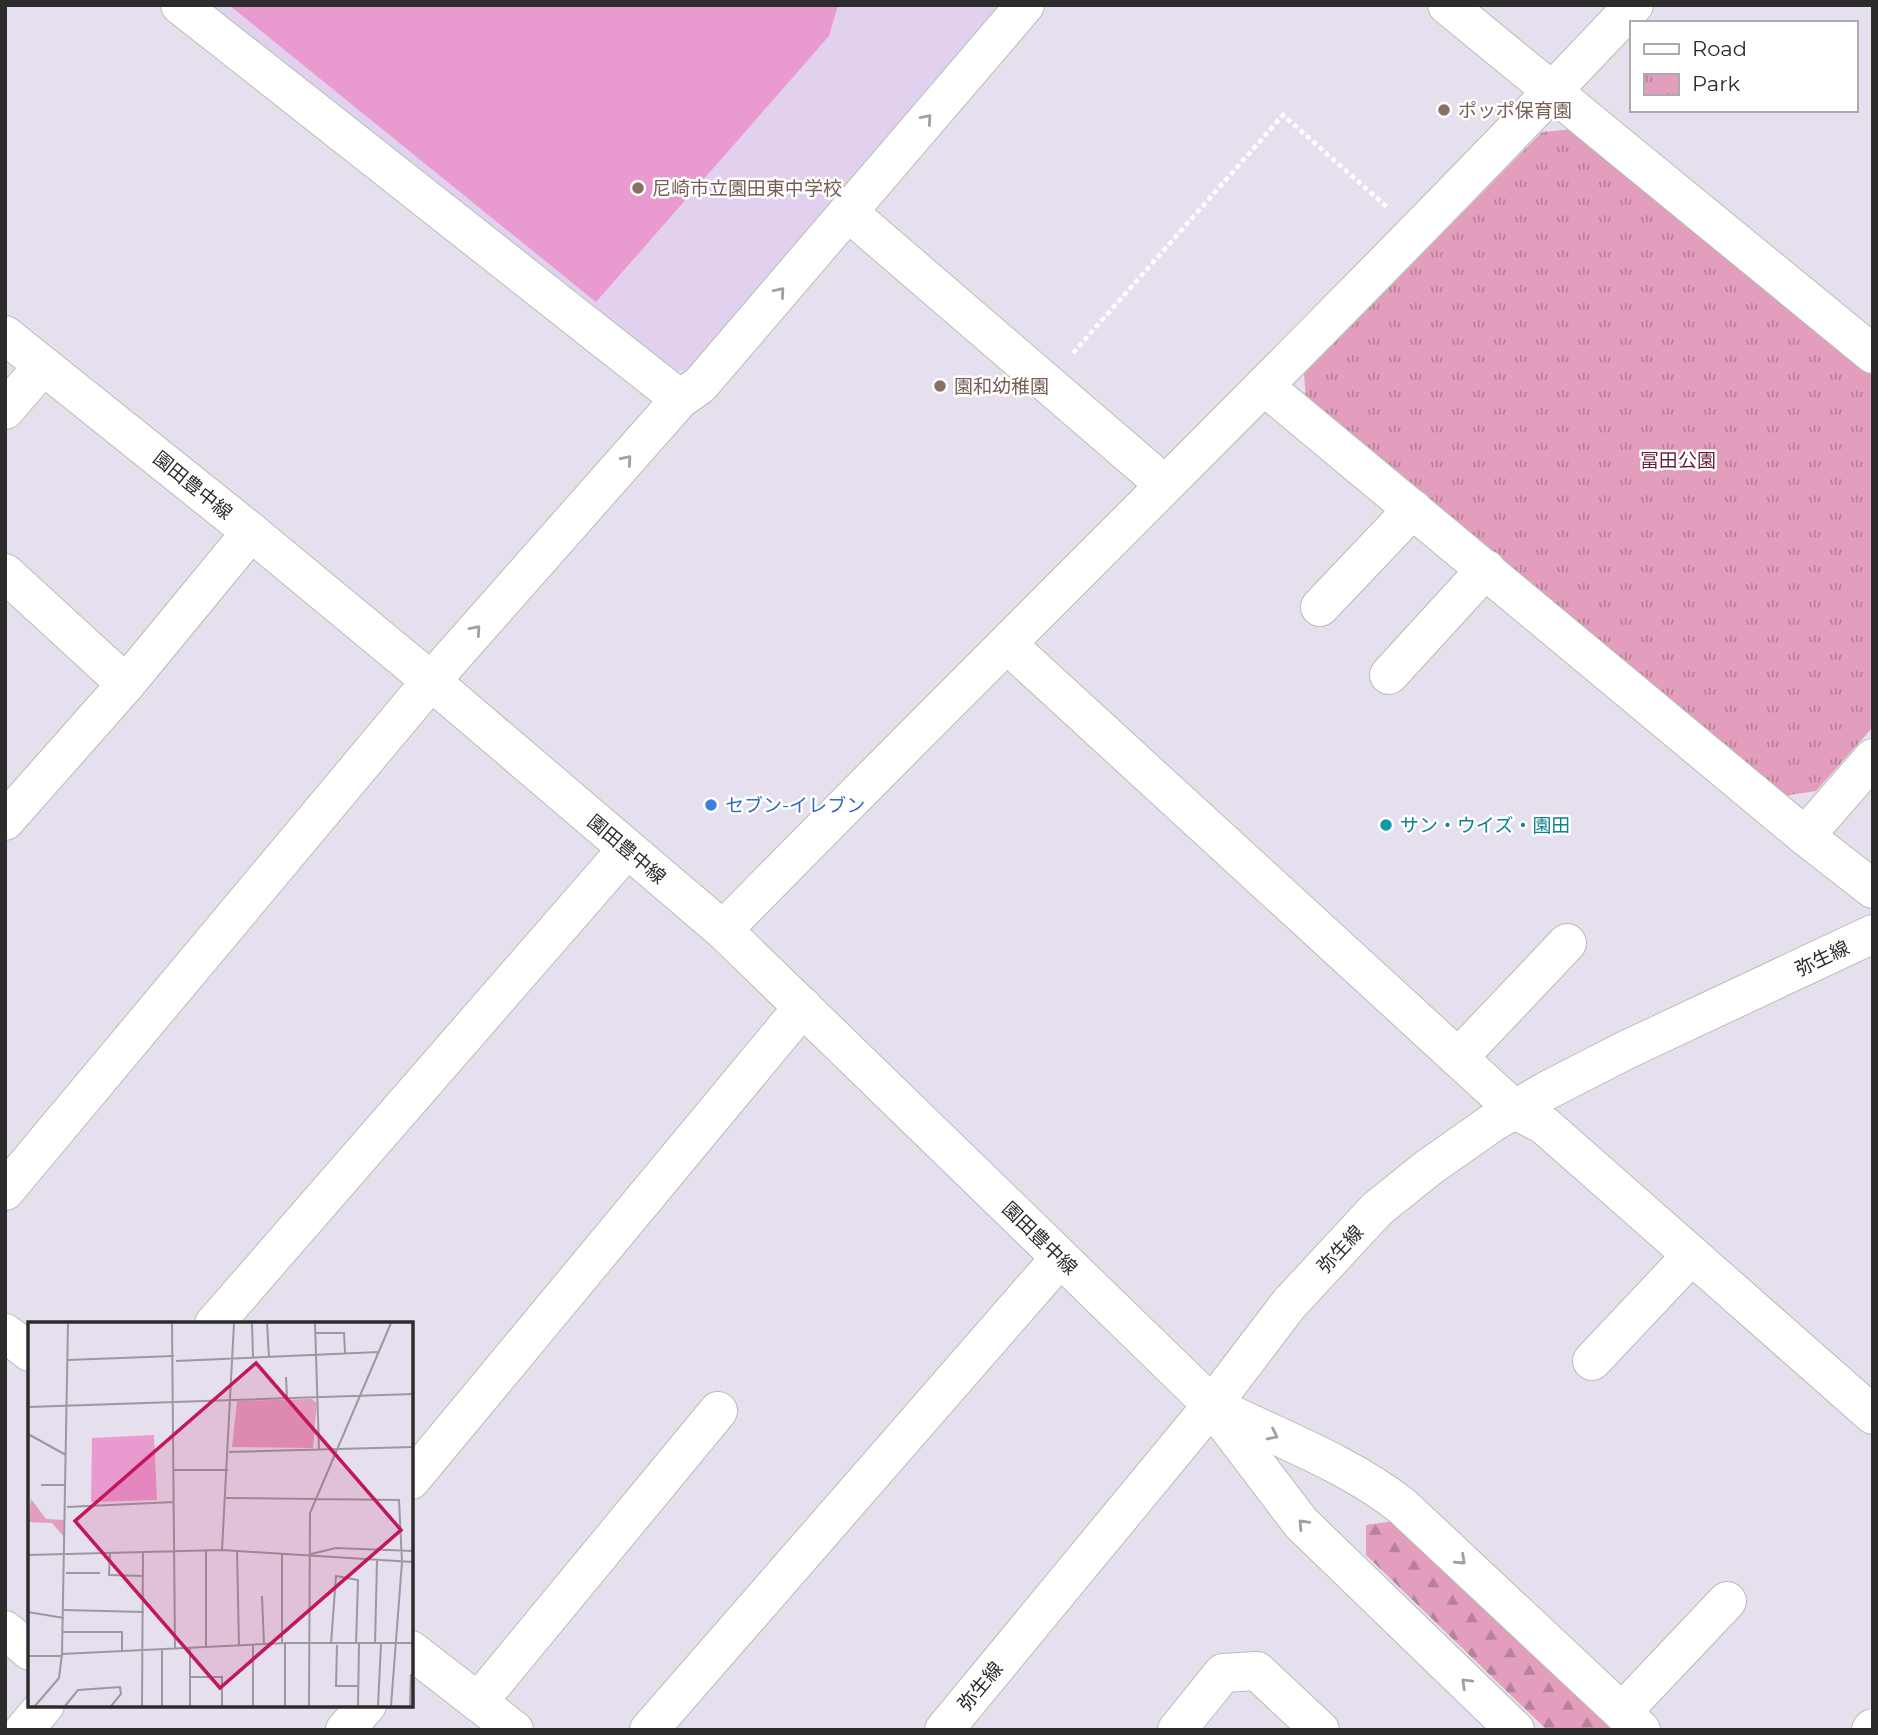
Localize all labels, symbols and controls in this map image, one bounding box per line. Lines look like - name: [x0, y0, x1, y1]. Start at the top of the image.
- legend: [1630, 21, 1857, 112]
- text: Road: [1692, 36, 1747, 61]
- text: Park: [1692, 71, 1740, 96]
- place label: ポッポ保育園: [1458, 99, 1572, 122]
- marker: ポッポ保育園: [1436, 102, 1452, 118]
- one-way arrow: [919, 114, 931, 127]
- place label: 尼崎市立園田東中学校: [652, 177, 842, 200]
- marker: 尼崎市立園田東中学校: [630, 180, 646, 196]
- one-way arrow: [772, 287, 784, 300]
- place label: 園和幼稚園: [954, 375, 1049, 398]
- marker: 園和幼稚園: [932, 378, 948, 394]
- street label: 園田豊中線: [149, 447, 237, 524]
- park label: 冨田公園: [1640, 449, 1716, 472]
- one-way arrow: [619, 455, 631, 468]
- one-way arrow: [468, 625, 480, 638]
- place label: セブン-イレブン: [725, 794, 865, 817]
- marker: セブン-イレブン: [703, 797, 719, 813]
- street label: 園田豊中線: [583, 810, 670, 889]
- place label: サン・ウイズ・園田: [1400, 814, 1570, 837]
- marker: サン・ウイズ・園田: [1378, 817, 1394, 833]
- street label: 弥生線: [1792, 936, 1853, 981]
- street label: 園田豊中線: [997, 1197, 1082, 1280]
- street label: 弥生線: [1313, 1221, 1368, 1278]
- inset map: [28, 1322, 413, 1707]
- one-way arrow: [1266, 1427, 1278, 1441]
- one-way arrow: [1299, 1519, 1311, 1532]
- one-way arrow: [1453, 1552, 1466, 1565]
- street label: 弥生線: [953, 1657, 1008, 1716]
- one-way arrow: [1461, 1678, 1474, 1691]

